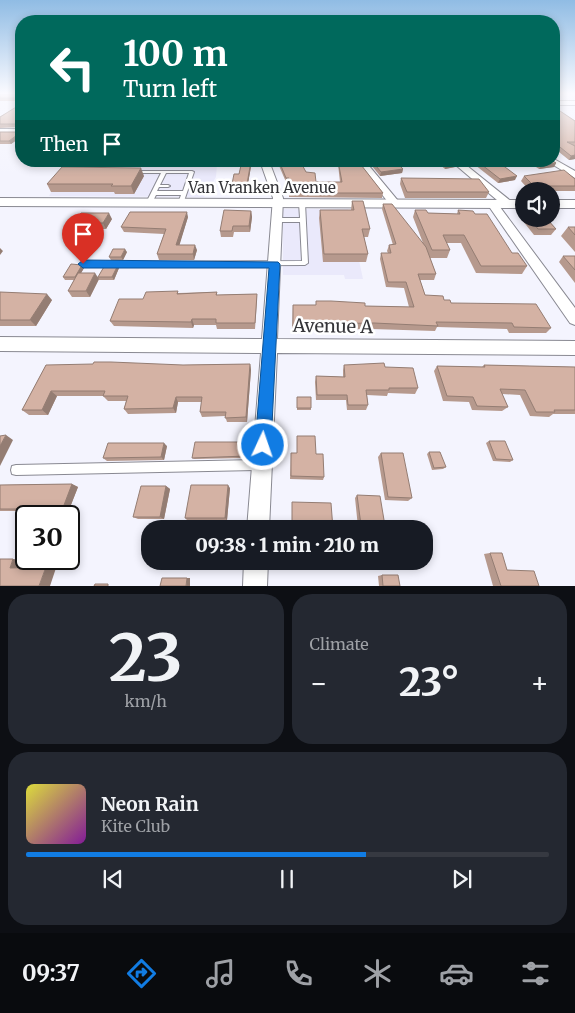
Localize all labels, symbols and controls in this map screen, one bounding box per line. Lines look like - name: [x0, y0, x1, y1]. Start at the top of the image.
- text: 100 m: [123, 32, 228, 76]
- icon: left: [40, 35, 105, 100]
- text: Turn left: [123, 75, 217, 103]
- icon: arrive: [98, 130, 126, 158]
- text: Then: [40, 132, 88, 156]
- street label: Van Vranken Avenue: [187, 178, 336, 197]
- map controls: [515, 182, 560, 227]
- button: sound: [515, 182, 560, 227]
- pin: [62, 213, 104, 264]
- icon: arrive: [69, 220, 97, 248]
- street label: Avenue A: [292, 314, 374, 338]
- position arrow: [236, 418, 288, 470]
- speed limit sign: 30: [15, 505, 80, 570]
- text: 09:38 · 1 min · 210 m: [195, 533, 379, 557]
- text: 23: [109, 617, 183, 699]
- text: Climate: [310, 634, 369, 654]
- text: 23°: [399, 659, 460, 706]
- text: −: [310, 665, 328, 701]
- text: +: [530, 665, 549, 701]
- text: km/h: [125, 691, 167, 711]
- text: Neon Rain: [101, 792, 199, 816]
- text: Kite Club: [101, 816, 170, 836]
- icon: previous: [99, 865, 127, 893]
- icon: pause: [273, 865, 301, 893]
- icon: next: [448, 865, 476, 893]
- icon: directions: [124, 956, 159, 991]
- icon: music: [203, 956, 238, 991]
- icon: phone: [281, 956, 316, 991]
- icon: climate: [360, 956, 395, 991]
- icon: car: [439, 956, 474, 991]
- icon: filters: [518, 956, 553, 991]
- text: 09:37: [22, 959, 80, 987]

